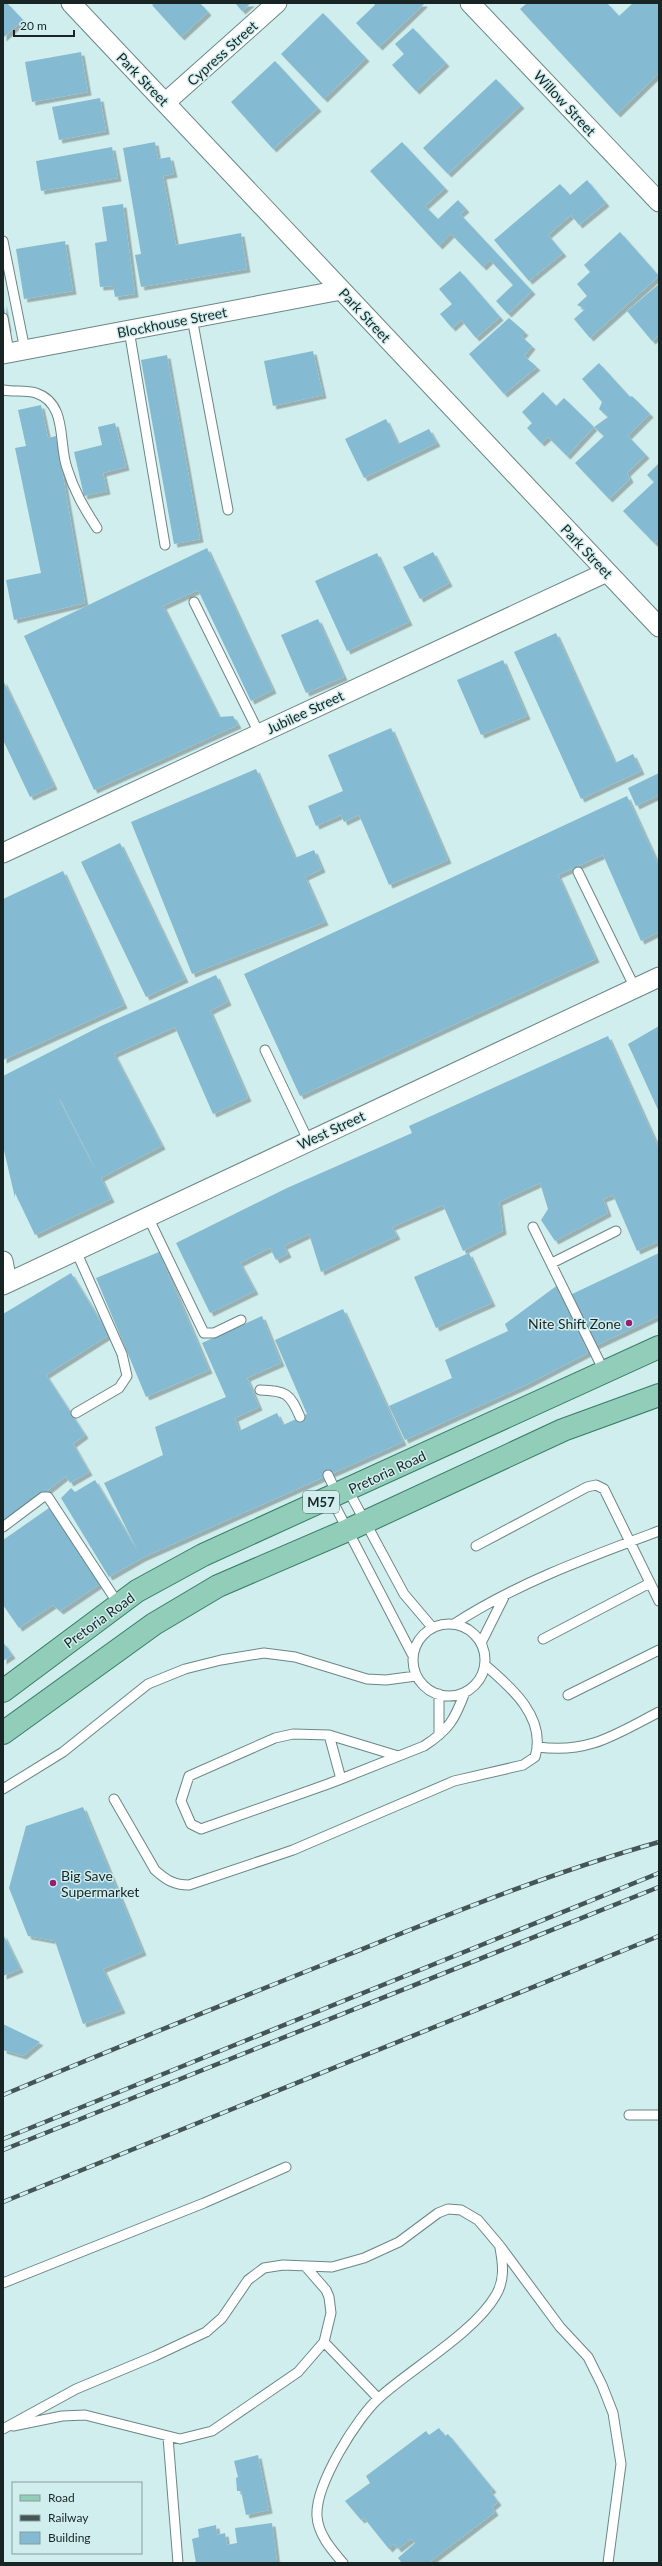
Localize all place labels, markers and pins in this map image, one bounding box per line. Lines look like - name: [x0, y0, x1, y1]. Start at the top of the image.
- place label: Nite Shift Zone: [528, 1315, 621, 1332]
- marker: Nite Shift Zone: [624, 1318, 634, 1328]
- place label: Big Save Supermarket: [61, 1867, 139, 1900]
- marker: Big Save Supermarket: [48, 1878, 58, 1888]

